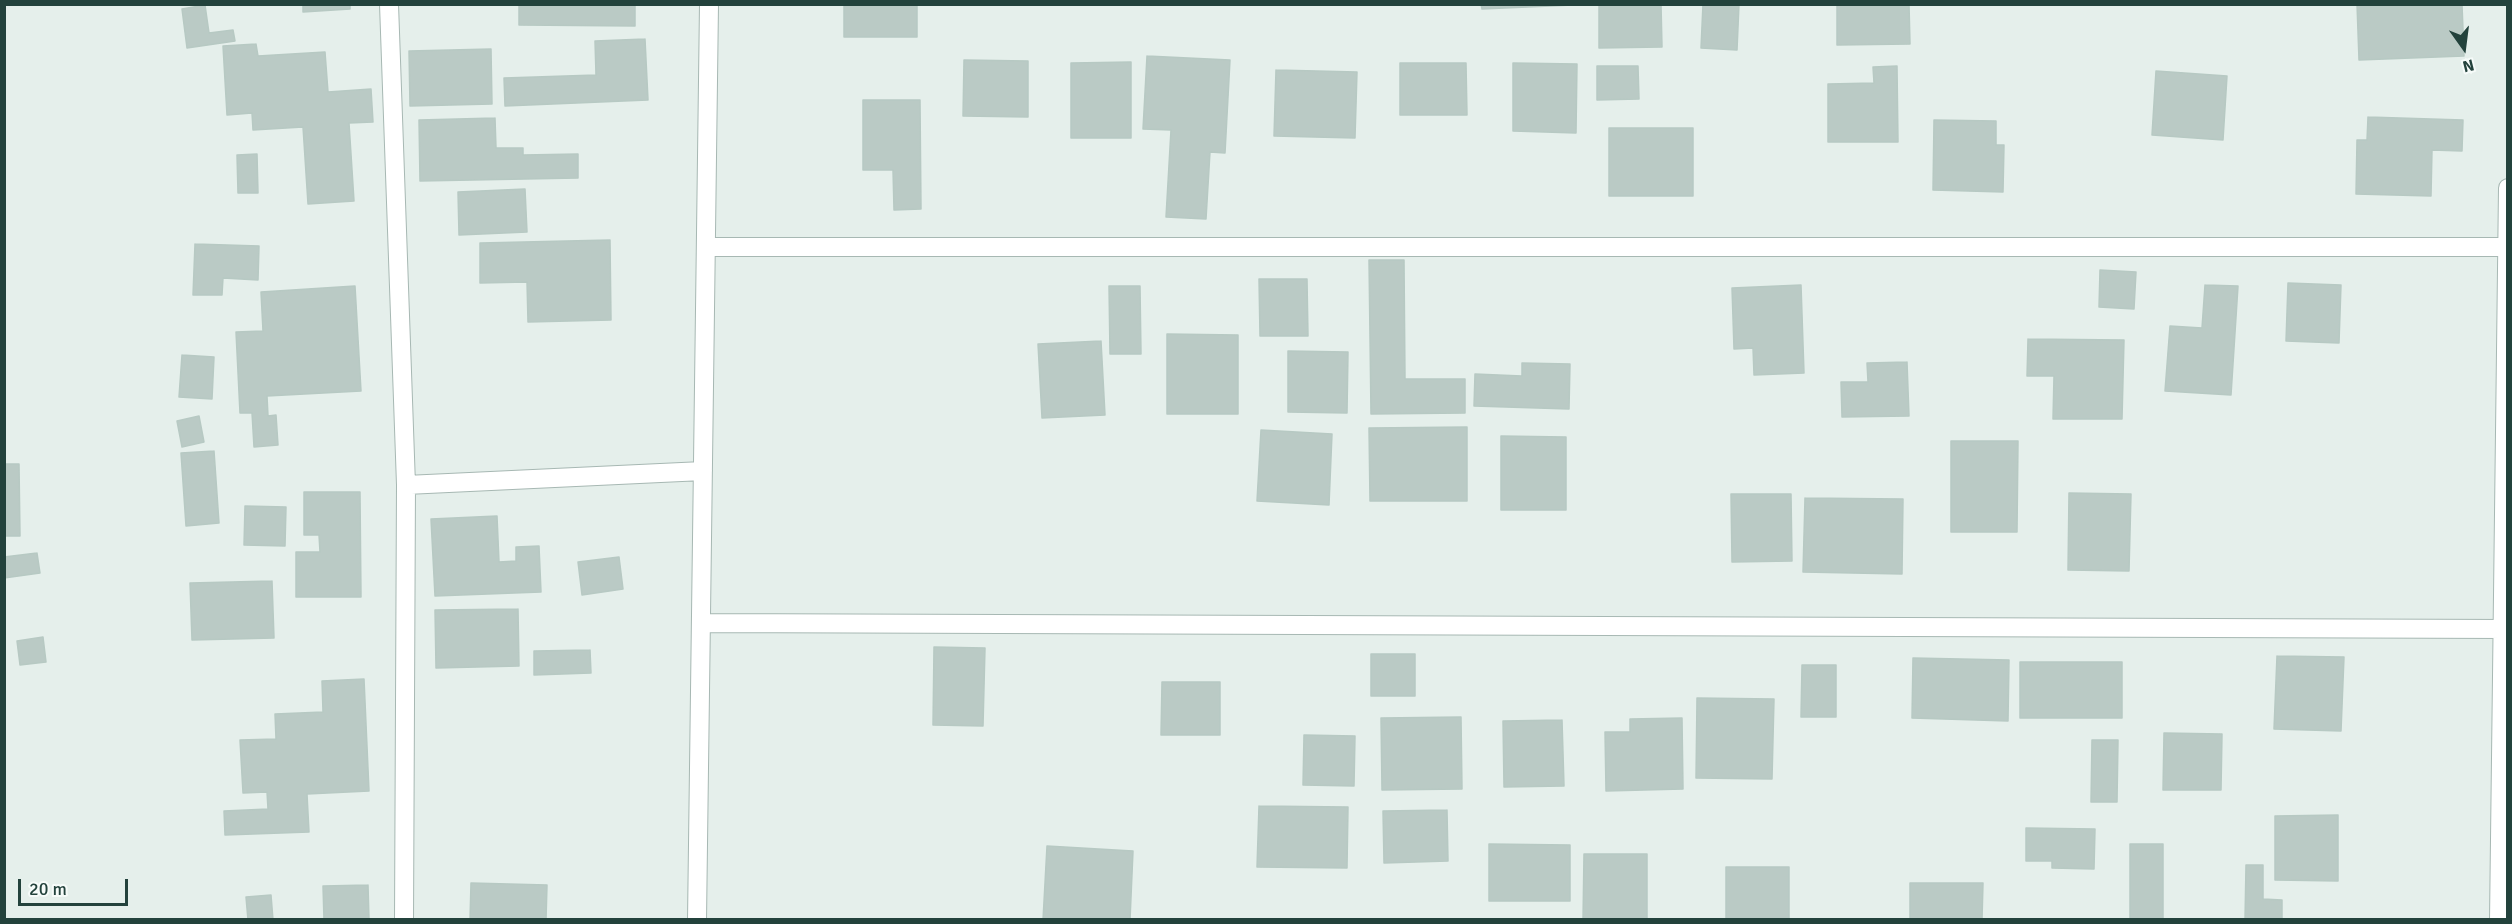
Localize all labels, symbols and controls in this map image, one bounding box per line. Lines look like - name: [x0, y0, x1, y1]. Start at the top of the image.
- north arrow: [2434, 18, 2494, 78]
- text: N: [2461, 54, 2476, 77]
- scale bar: [21, 867, 130, 905]
- text: 20 m: [29, 878, 67, 900]

